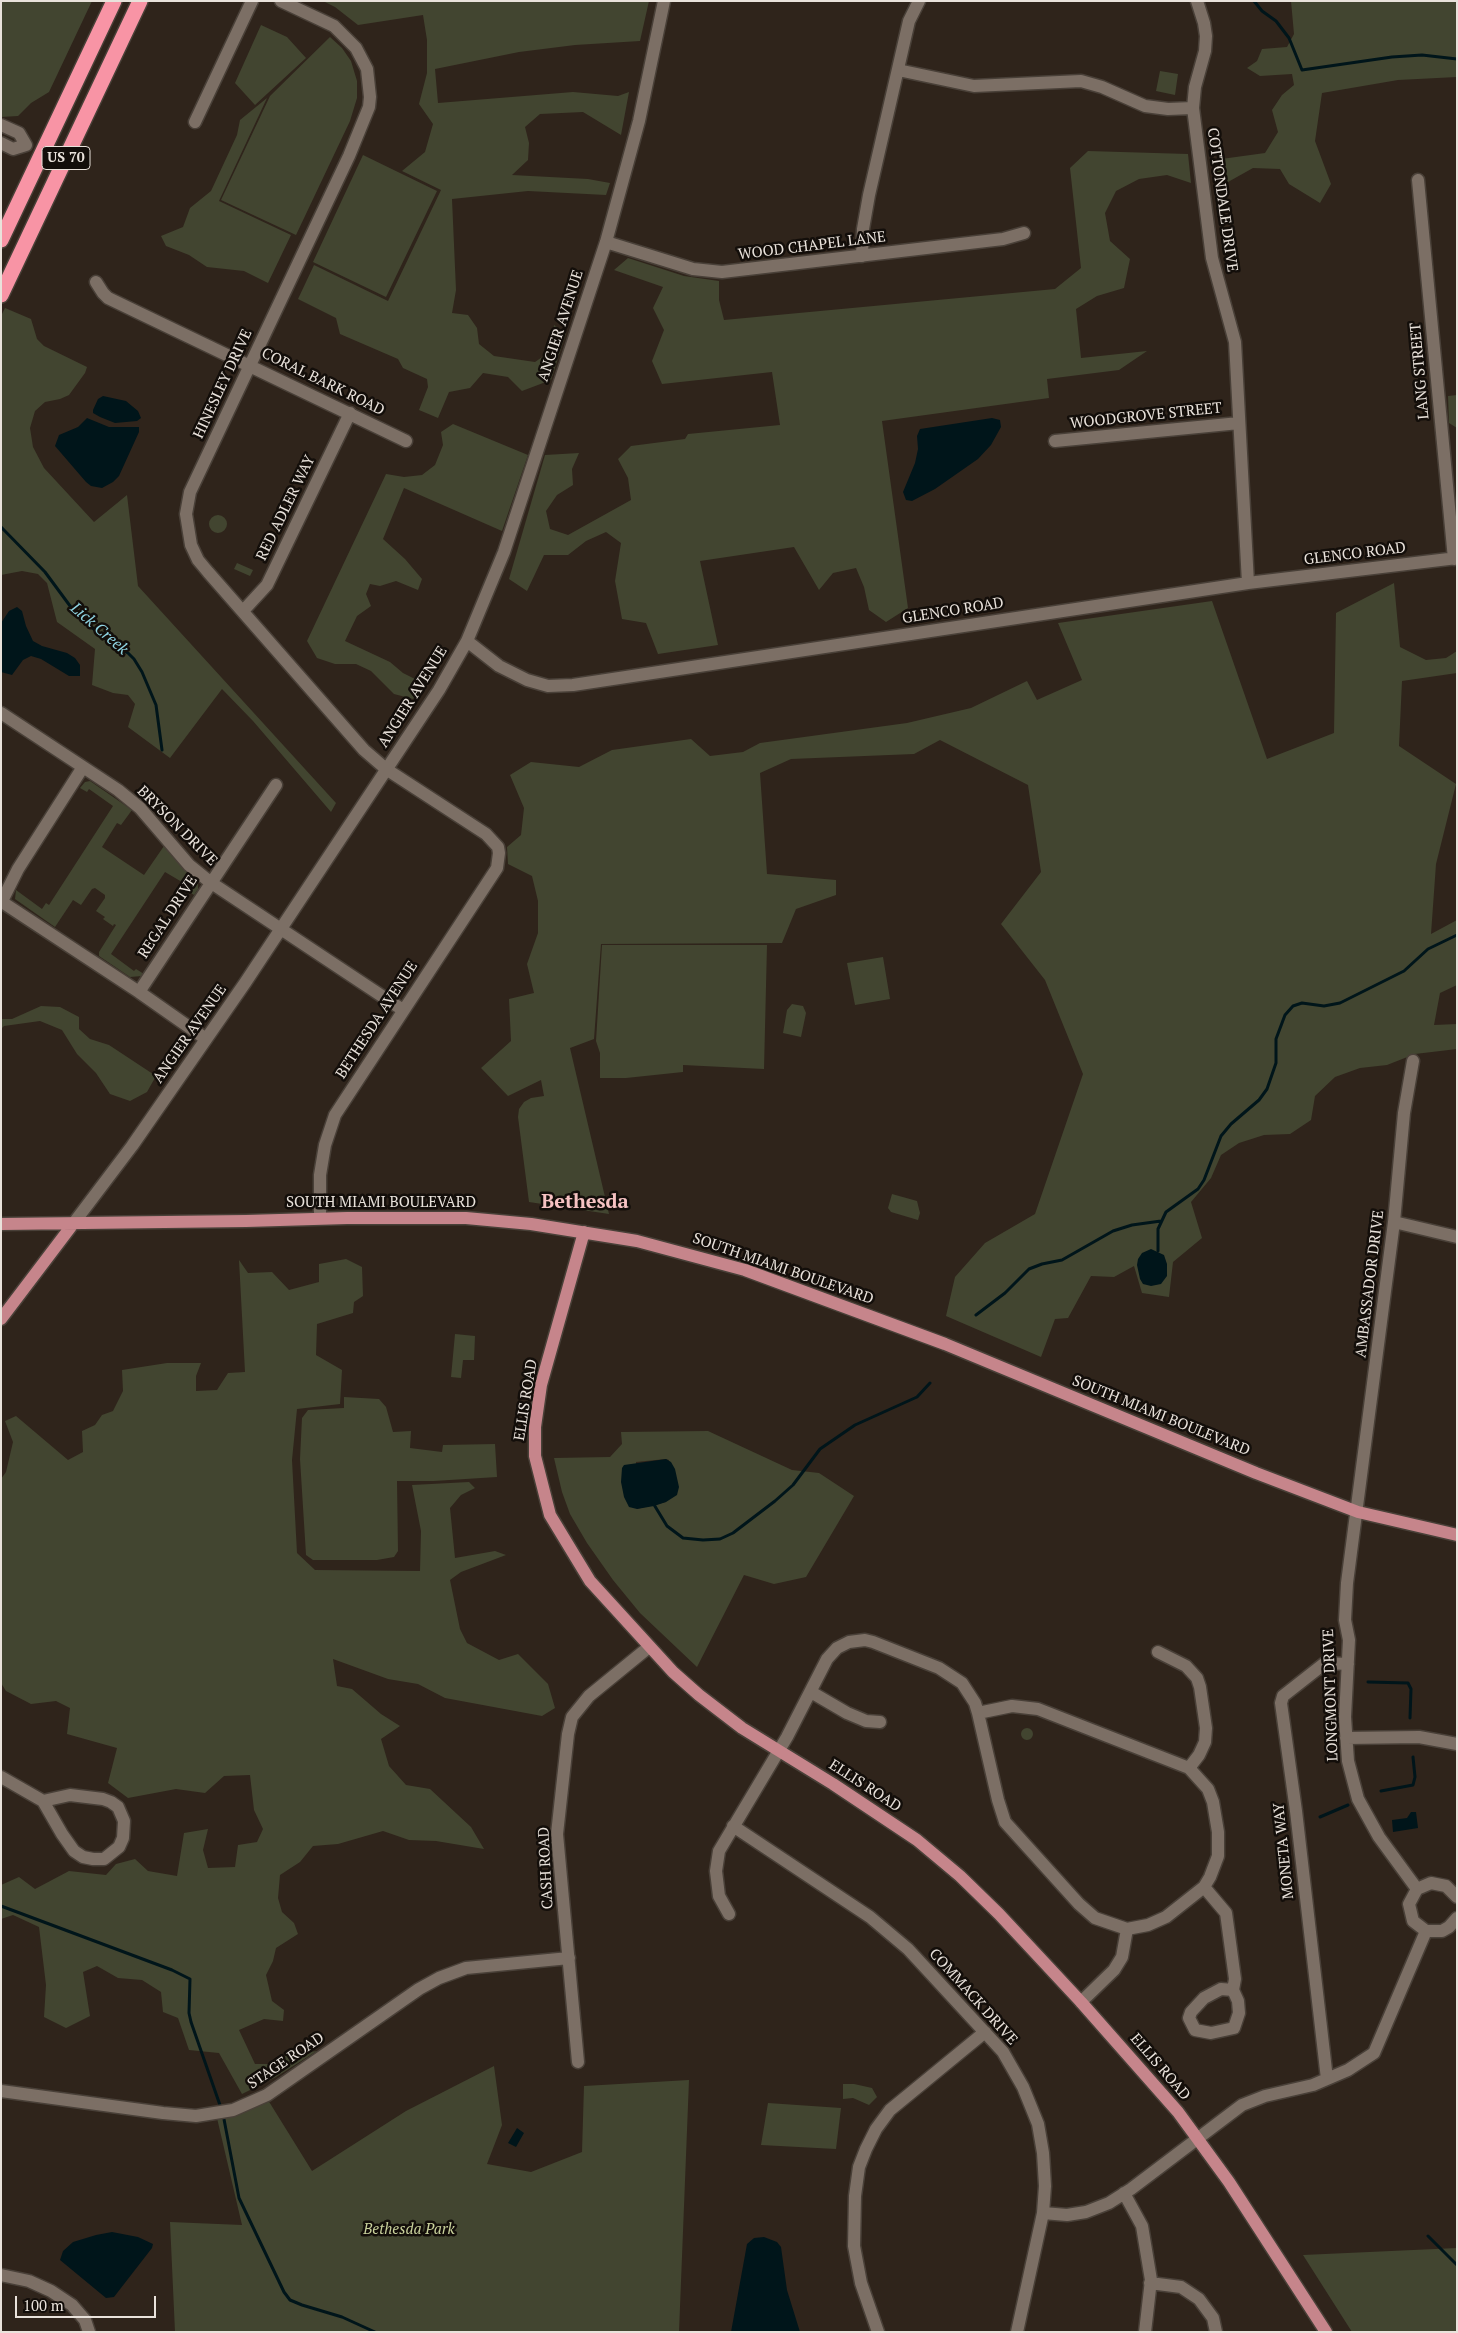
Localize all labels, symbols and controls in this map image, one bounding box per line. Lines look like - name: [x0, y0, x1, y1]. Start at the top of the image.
- street label: COTTONDALE DRIVE: [1203, 127, 1241, 273]
- road number: US 70: [42, 146, 90, 170]
- street label: WOOD CHAPEL LANE: [737, 228, 887, 264]
- street label: ANGIER AVENUE: [534, 268, 588, 384]
- street label: LANG STREET: [1407, 322, 1433, 420]
- street label: HINESLEY DRIVE: [190, 326, 256, 442]
- street label: CORAL BARK ROAD: [259, 344, 387, 420]
- street label: WOODGROVE STREET: [1069, 399, 1223, 433]
- street label: RED ADLER WAY: [253, 452, 319, 564]
- street label: GLENCO ROAD: [1303, 539, 1407, 569]
- street label: GLENCO ROAD: [901, 594, 1005, 628]
- water label: Lick Creek: [66, 599, 132, 659]
- street label: ANGIER AVENUE: [375, 643, 451, 751]
- street label: BRYSON DRIVE: [133, 782, 221, 870]
- street label: REGAL DRIVE: [135, 872, 201, 962]
- street label: BETHESDA AVENUE: [332, 958, 422, 1082]
- street label: ANGIER AVENUE: [149, 981, 231, 1087]
- district label: Bethesda: [541, 1190, 629, 1214]
- street label: SOUTH MIAMI BOULEVARD: [286, 1194, 476, 1212]
- street label: AMBASSADOR DRIVE: [1352, 1209, 1388, 1359]
- street label: SOUTH MIAMI BOULEVARD: [690, 1230, 876, 1308]
- street label: ELLIS ROAD: [511, 1358, 541, 1442]
- street label: SOUTH MIAMI BOULEVARD: [1070, 1372, 1252, 1460]
- street label: LONGMONT DRIVE: [1320, 1628, 1342, 1762]
- street label: ELLIS ROAD: [826, 1756, 904, 1816]
- street label: MONETA WAY: [1270, 1802, 1298, 1900]
- street label: CASH ROAD: [535, 1826, 557, 1910]
- street label: COMMACK DRIVE: [925, 1945, 1021, 2049]
- street label: STAGE ROAD: [244, 2029, 328, 2093]
- street label: ELLIS ROAD: [1126, 2030, 1194, 2104]
- park label: Bethesda Park: [363, 2221, 455, 2239]
- scale bar: [18, 2286, 159, 2318]
- text: 100 m: [23, 2295, 64, 2315]

